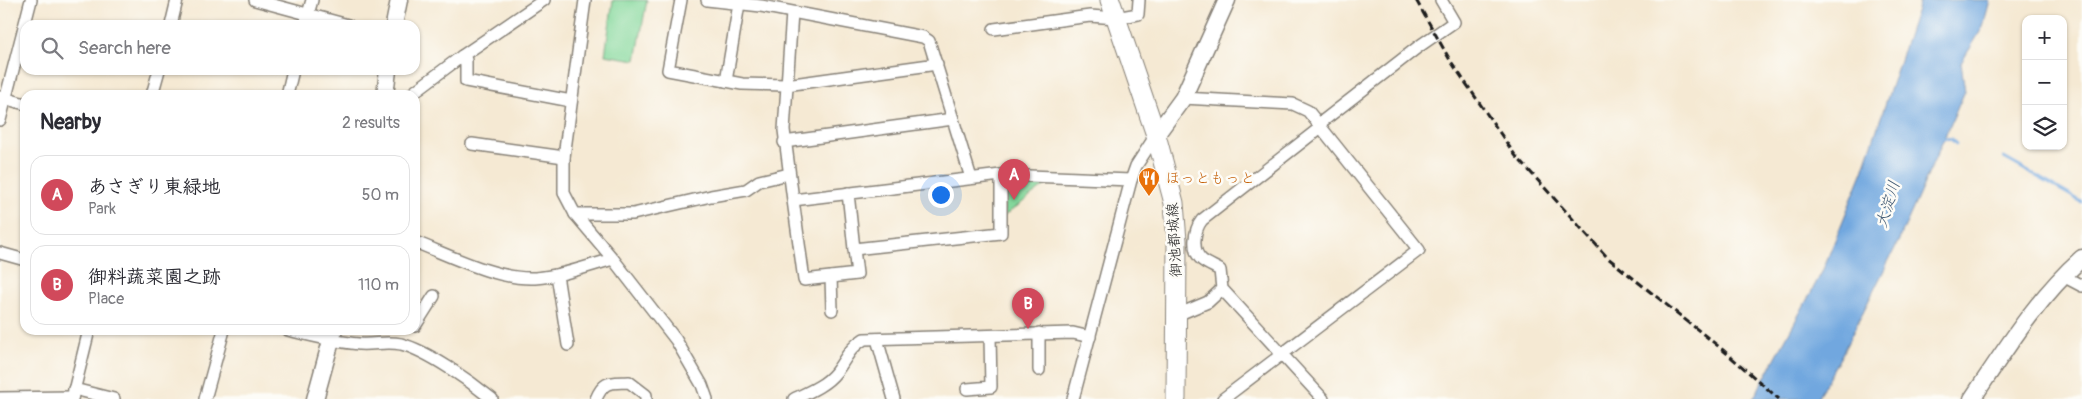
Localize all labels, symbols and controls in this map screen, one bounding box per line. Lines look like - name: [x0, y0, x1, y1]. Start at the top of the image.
- map controls: [2022, 15, 2067, 150]
- button: +: [2022, 15, 2067, 60]
- search box: [20, 20, 420, 75]
- icon: search: [38, 34, 66, 62]
- text: Search here: [78, 36, 171, 60]
- button: −: [2022, 60, 2067, 105]
- button: layers: [2022, 105, 2067, 150]
- text: Nearby: [40, 109, 101, 136]
- text: 2 results: [342, 113, 400, 133]
- pin: A: [998, 159, 1030, 200]
- restaurant icon: ほっともっと: [1137, 166, 1161, 197]
- place label: ほっともっと: [1165, 169, 1255, 188]
- text: あさぎり東緑地: [88, 175, 220, 199]
- water label: 大淀川: [1871, 178, 1905, 230]
- your location: [928, 182, 954, 208]
- text: A: [52, 185, 62, 205]
- text: 50 m: [362, 185, 399, 205]
- text: Park: [88, 199, 116, 219]
- street label: 御池都城線: [1163, 202, 1186, 278]
- text: 御料蔬菜園之跡: [88, 265, 221, 289]
- text: B: [52, 275, 62, 295]
- text: 110 m: [358, 275, 399, 295]
- pin: B: [1012, 288, 1044, 329]
- text: Place: [88, 289, 124, 309]

